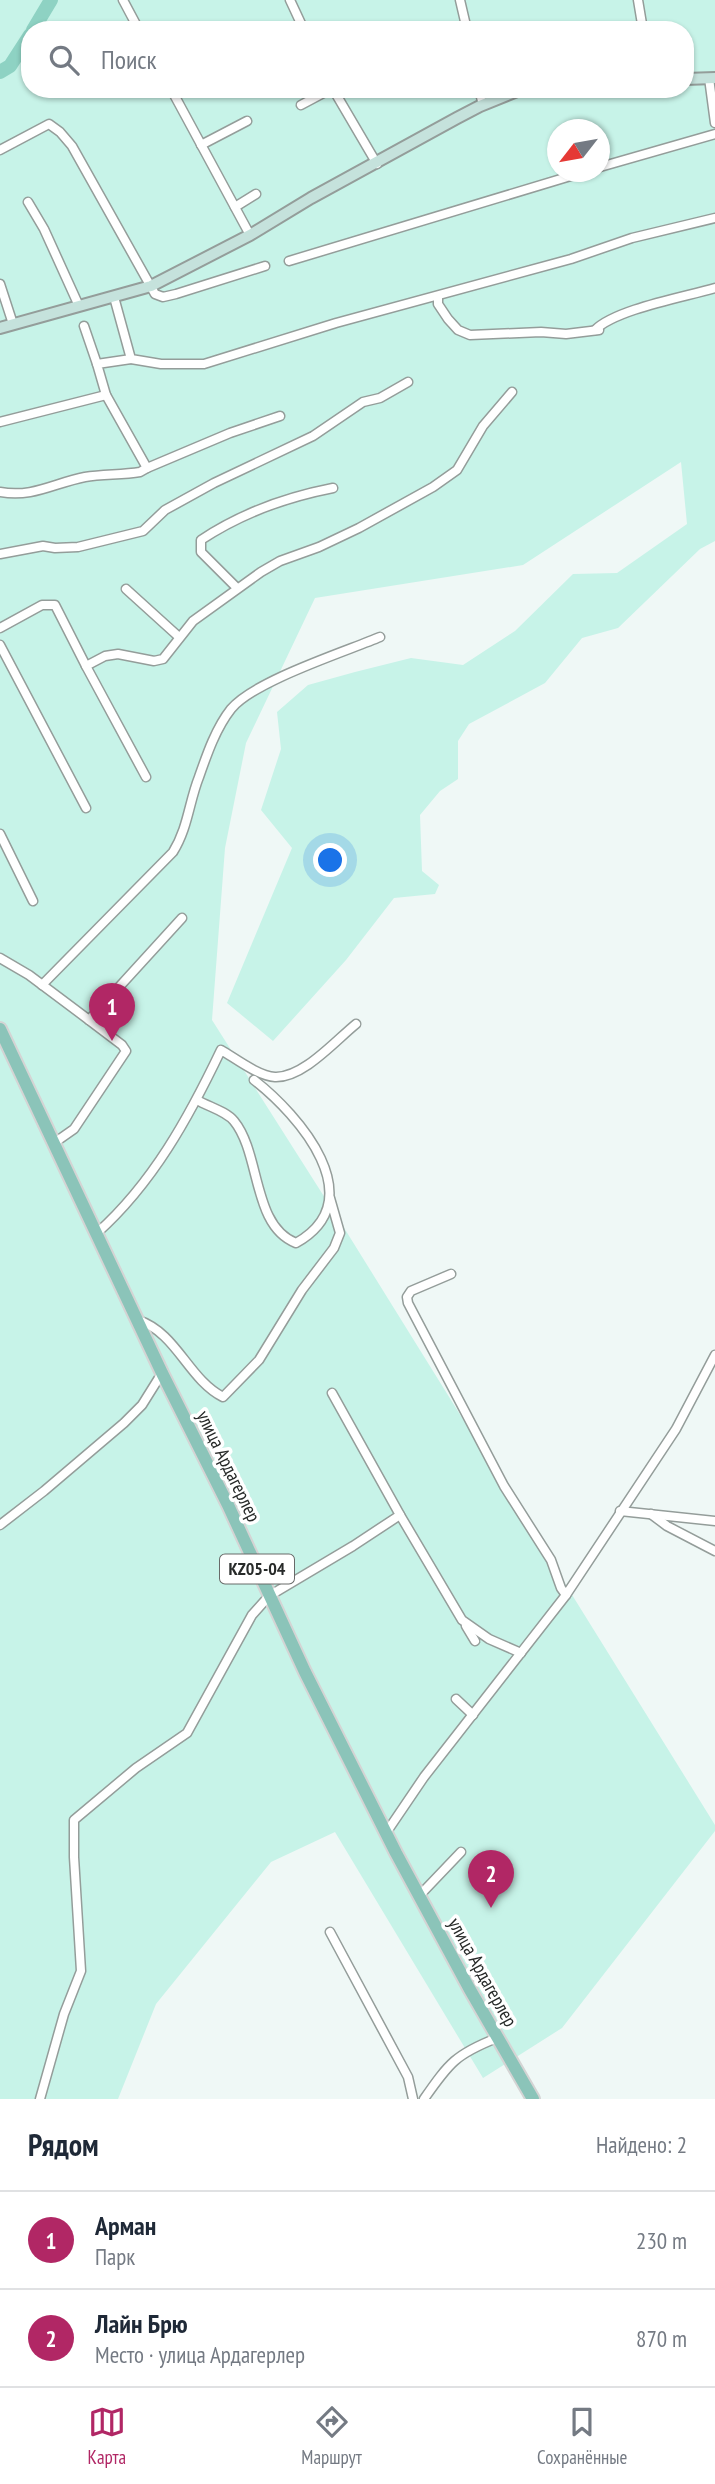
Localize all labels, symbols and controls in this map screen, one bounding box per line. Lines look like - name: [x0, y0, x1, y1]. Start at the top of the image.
- search box: [21, 21, 694, 98]
- icon: search: [45, 41, 83, 79]
- text: Поиск: [101, 43, 157, 76]
- north arrow: [547, 119, 610, 182]
- your location: [313, 843, 347, 877]
- pin: 1: [89, 983, 135, 1041]
- street label: улица Ардагерлер: [192, 1406, 266, 1526]
- road number: KZ05-04: [220, 1554, 294, 1584]
- pin: 2: [468, 1850, 514, 1908]
- street label: улица Ардагерлер: [443, 1913, 523, 2031]
- text: Рядом: [28, 2125, 99, 2164]
- text: Найдено: 2: [596, 2130, 687, 2159]
- text: Арман: [95, 2209, 156, 2242]
- text: 1: [46, 2226, 57, 2255]
- text: 230 m: [636, 2226, 687, 2255]
- text: Парк: [95, 2242, 135, 2271]
- text: Лайн Брю: [95, 2307, 188, 2340]
- text: 2: [46, 2324, 57, 2353]
- text: 870 m: [636, 2324, 687, 2353]
- text: Место · улица Ардагерлер: [95, 2340, 305, 2369]
- tab: Карта: [88, 2403, 126, 2469]
- tab: Маршрут: [301, 2403, 362, 2469]
- tab: Сохранённые: [537, 2403, 627, 2469]

